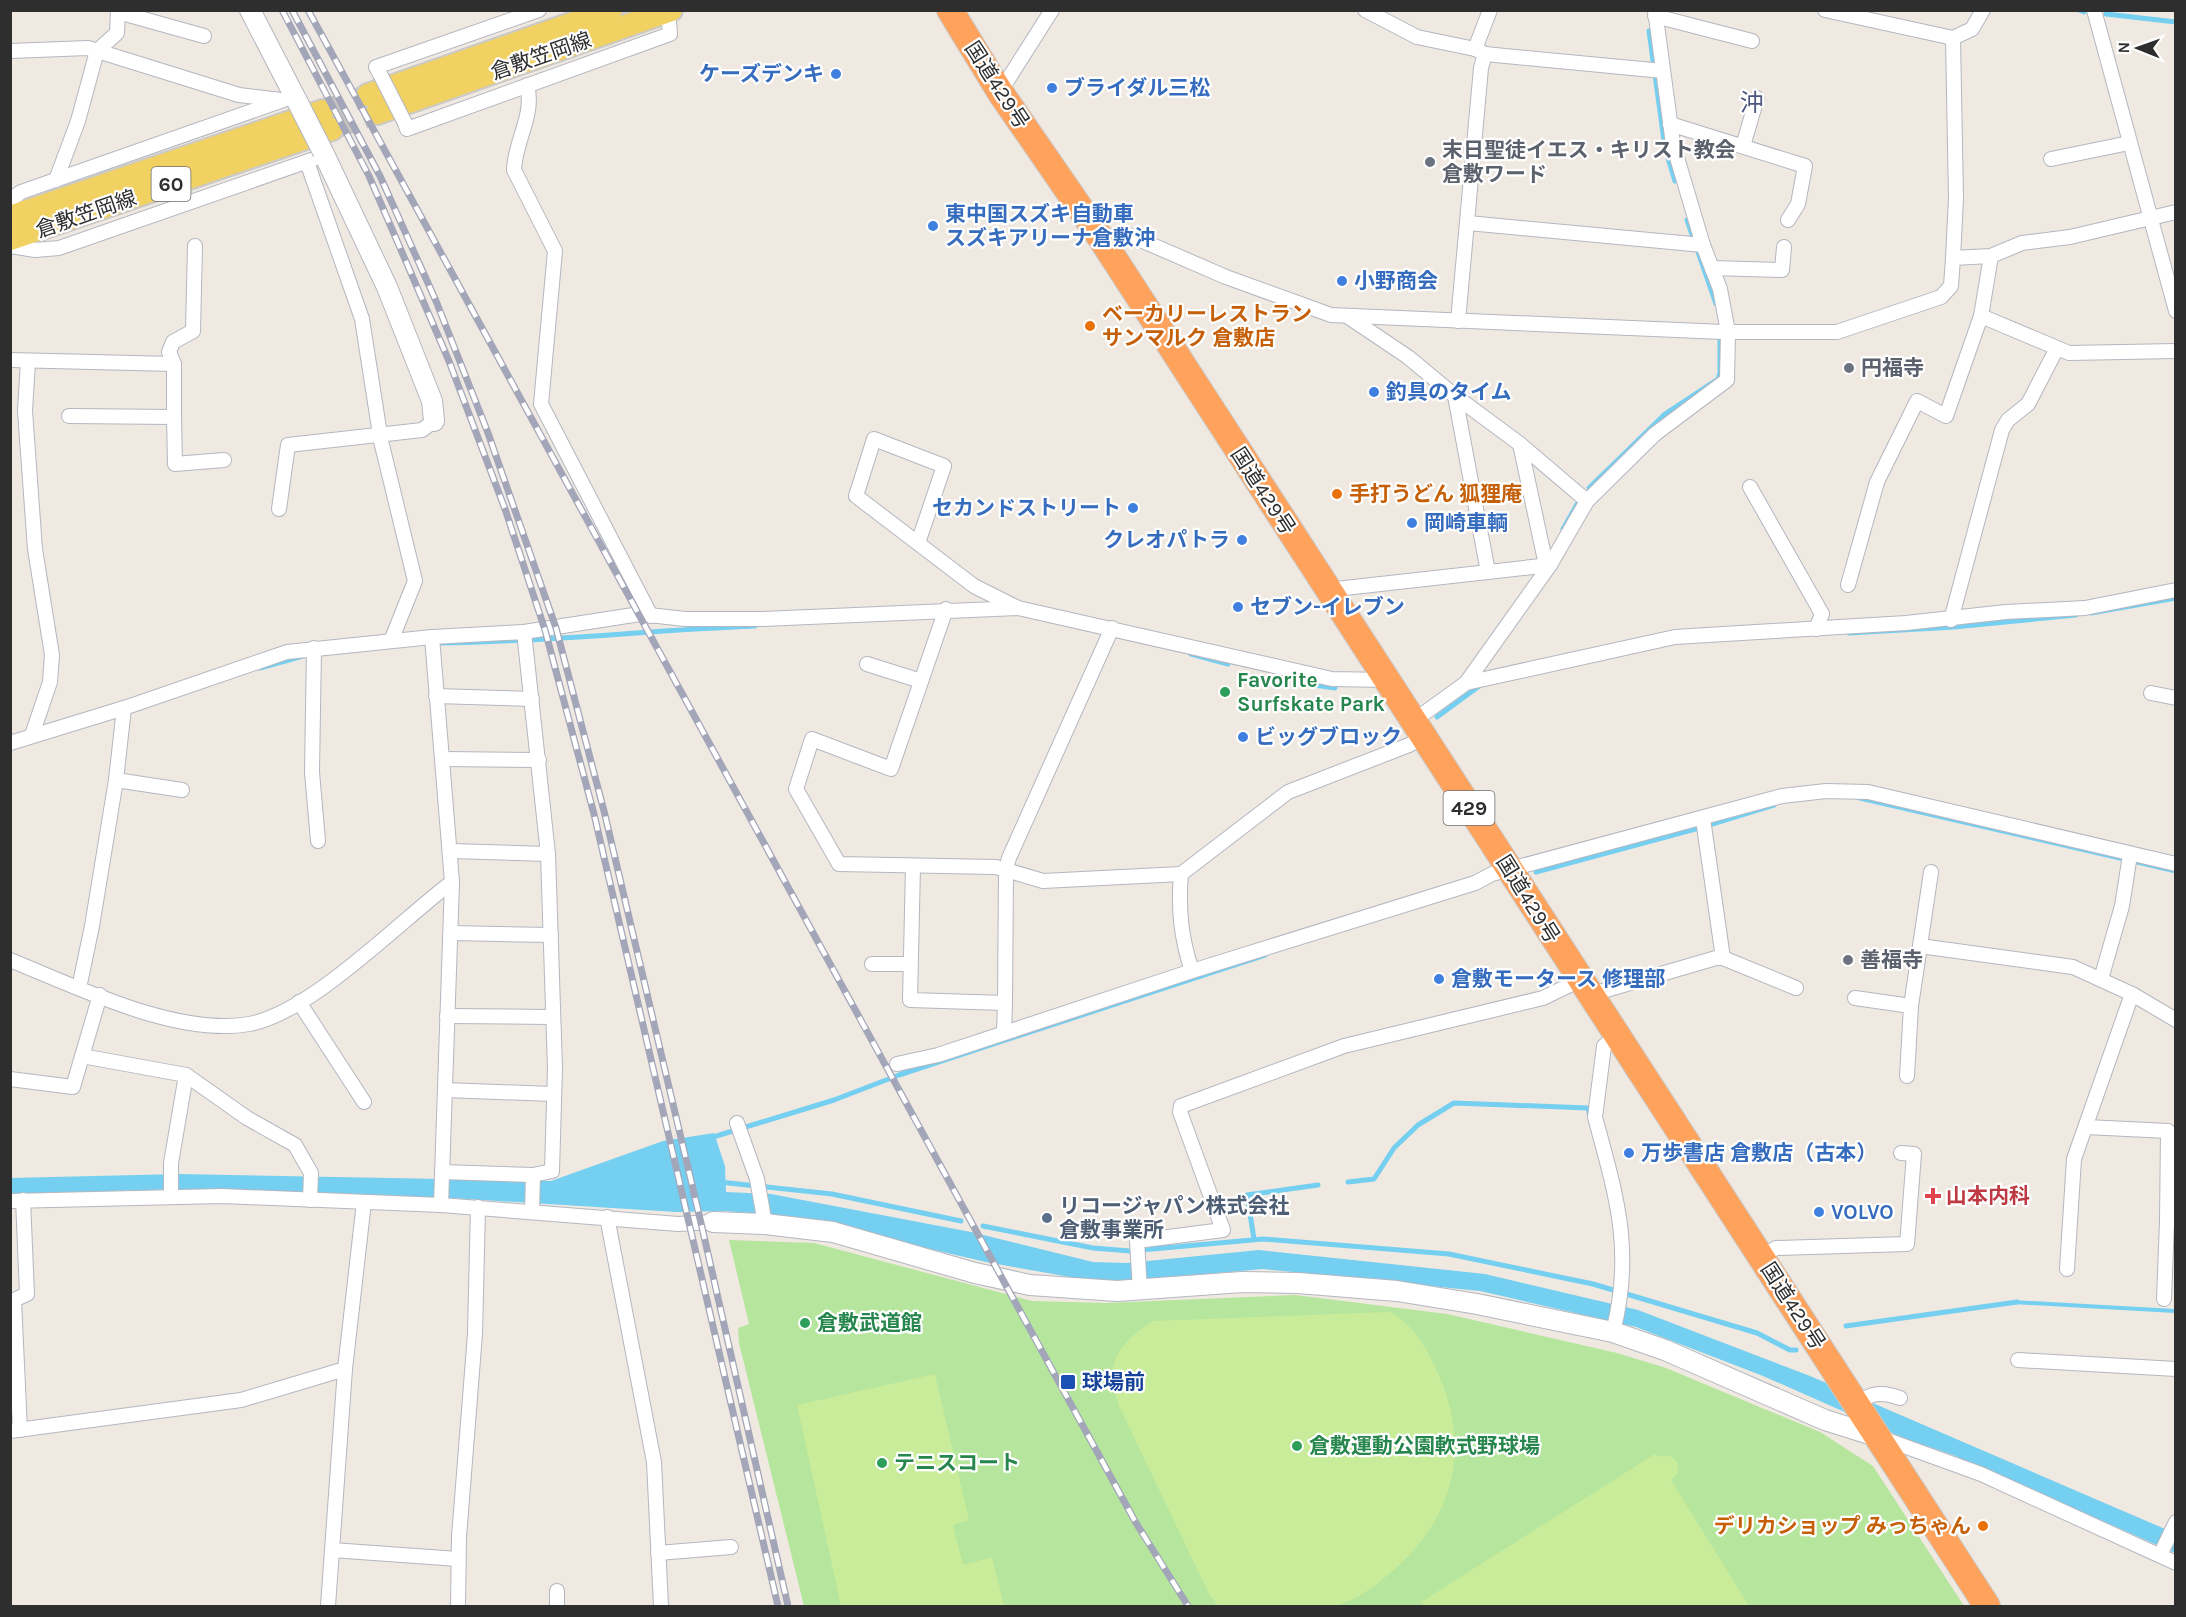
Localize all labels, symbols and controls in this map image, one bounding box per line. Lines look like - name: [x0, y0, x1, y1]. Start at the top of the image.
- north arrow: [2108, 18, 2168, 78]
- street label: 倉敷笠岡線: [487, 28, 595, 84]
- street label: 国道429号: [960, 37, 1034, 133]
- text: N: [2114, 42, 2133, 54]
- place label: ケーズデンキ: [699, 62, 824, 86]
- marker: ケーズデンキ: [829, 67, 843, 81]
- place label: ブライダル三松: [1064, 76, 1210, 100]
- marker: ブライダル三松: [1045, 81, 1059, 95]
- district label: 沖: [1740, 89, 1764, 117]
- place label: 末日聖徒イエス・キリスト教会 倉敷ワード: [1442, 138, 1736, 186]
- marker: 末日聖徒イエス・キリスト教会 倉敷ワード: [1423, 155, 1437, 169]
- road number: 60: [152, 167, 190, 201]
- street label: 倉敷笠岡線: [32, 186, 140, 242]
- place label: 東中国スズキ自動車 スズキアリーナ倉敷沖: [945, 202, 1155, 250]
- marker: 東中国スズキ自動車 スズキアリーナ倉敷沖: [926, 219, 940, 233]
- place label: 小野商会: [1354, 269, 1438, 293]
- marker: 小野商会: [1335, 274, 1349, 288]
- place label: ベーカリーレストラン サンマルク 倉敷店: [1102, 302, 1312, 350]
- marker: ベーカリーレストラン サンマルク 倉敷店: [1083, 319, 1097, 333]
- place label: 円福寺: [1861, 356, 1924, 380]
- marker: 円福寺: [1842, 361, 1856, 375]
- place label: 釣具のタイム: [1386, 380, 1512, 404]
- marker: 釣具のタイム: [1367, 385, 1381, 399]
- street label: 国道429号: [1226, 443, 1300, 539]
- place label: 手打うどん 狐狸庵: [1349, 482, 1522, 506]
- marker: 手打うどん 狐狸庵: [1330, 487, 1344, 501]
- place label: セカンドストリート: [932, 496, 1121, 520]
- marker: セカンドストリート: [1126, 501, 1140, 515]
- place label: 岡崎車輌: [1424, 511, 1508, 535]
- marker: 岡崎車輌: [1405, 516, 1419, 530]
- place label: クレオパトラ: [1103, 528, 1230, 552]
- marker: クレオパトラ: [1235, 533, 1249, 547]
- place label: セブン-イレブン: [1250, 595, 1405, 619]
- marker: セブン-イレブン: [1231, 600, 1245, 614]
- place label: Favorite Surfskate Park: [1237, 668, 1385, 716]
- marker: Favorite Surfskate Park: [1218, 685, 1232, 699]
- place label: ビッグブロック: [1255, 725, 1402, 749]
- marker: ビッグブロック: [1236, 730, 1250, 744]
- road number: 429: [1444, 791, 1494, 825]
- street label: 国道429号: [1492, 851, 1564, 947]
- place label: 善福寺: [1860, 948, 1923, 972]
- marker: 善福寺: [1841, 953, 1855, 967]
- place label: 倉敷モータース 修理部: [1451, 967, 1665, 991]
- marker: 倉敷モータース 修理部: [1432, 972, 1446, 986]
- place label: 万歩書店 倉敷店（古本）: [1641, 1141, 1877, 1165]
- marker: 万歩書店 倉敷店（古本）: [1622, 1146, 1636, 1160]
- place label: 山本内科: [1946, 1184, 2030, 1208]
- marker: 山本内科: [1924, 1187, 1942, 1205]
- place label: リコージャパン株式会社 倉敷事業所: [1059, 1194, 1290, 1242]
- place label: VOLVO: [1831, 1200, 1894, 1224]
- marker: VOLVO: [1812, 1205, 1826, 1219]
- marker: リコージャパン株式会社 倉敷事業所: [1040, 1211, 1054, 1225]
- street label: 国道429号: [1756, 1258, 1830, 1354]
- place label: 倉敷武道館: [817, 1311, 922, 1335]
- marker: 倉敷武道館: [798, 1316, 812, 1330]
- place label: 球場前: [1082, 1370, 1145, 1394]
- marker: 球場前: [1059, 1373, 1077, 1391]
- place label: 倉敷運動公園軟式野球場: [1309, 1434, 1540, 1458]
- marker: 倉敷運動公園軟式野球場: [1290, 1439, 1304, 1453]
- place label: テニスコート: [894, 1451, 1020, 1475]
- marker: テニスコート: [875, 1456, 889, 1470]
- place label: デリカショップ みっちゃん: [1714, 1514, 1971, 1538]
- marker: デリカショップ みっちゃん: [1976, 1519, 1990, 1533]

